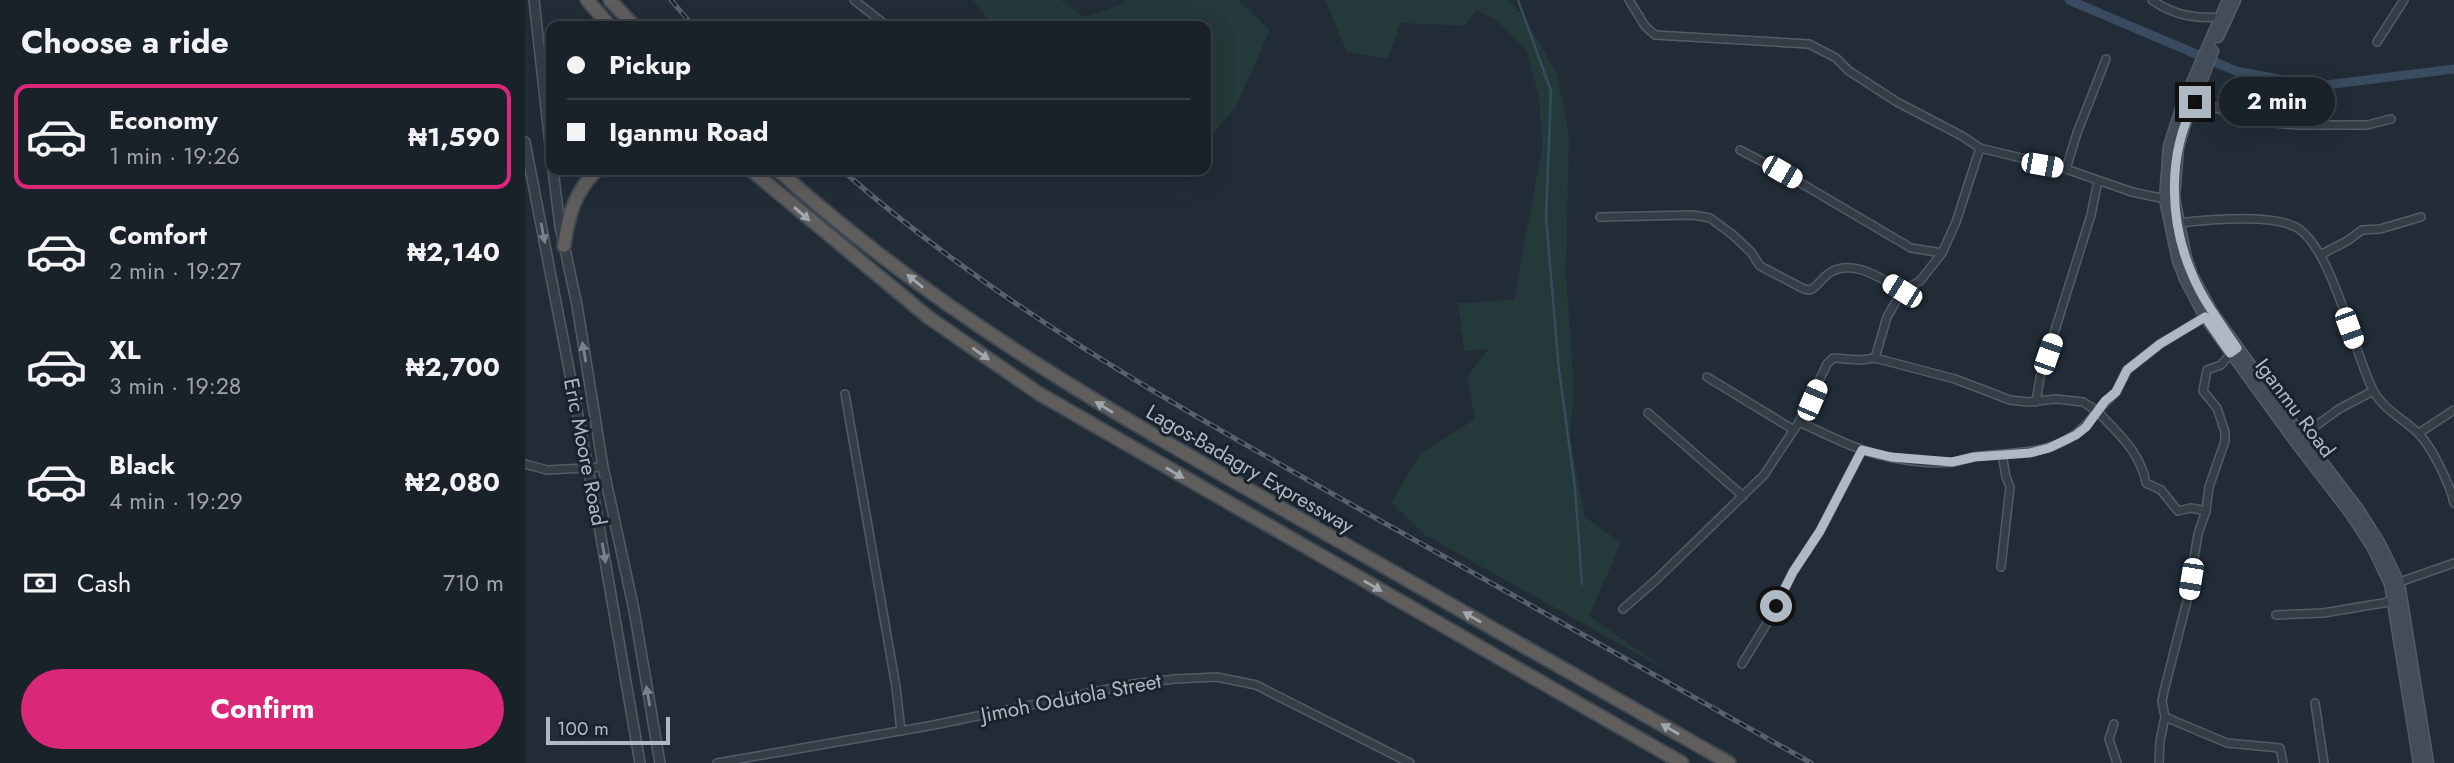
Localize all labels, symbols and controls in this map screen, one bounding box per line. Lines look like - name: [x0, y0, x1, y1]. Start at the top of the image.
- text: Choose a ride: [21, 19, 229, 65]
- text: Pickup: [609, 46, 691, 84]
- callout: 2 min: [2219, 78, 2335, 126]
- text: 2 min: [2247, 84, 2307, 118]
- route end: [2179, 86, 2211, 118]
- text: Economy: [109, 101, 218, 139]
- icon: car: [25, 105, 88, 168]
- text: Iganmu Road: [609, 113, 768, 151]
- text: ₦1,590: [408, 118, 500, 156]
- text: 1 min · 19:26: [109, 139, 240, 173]
- car: [2020, 151, 2065, 179]
- car: [1759, 152, 1806, 192]
- one-way arrow: [794, 206, 811, 221]
- text: Comfort: [109, 216, 207, 254]
- icon: car: [25, 220, 88, 283]
- one-way arrow: [538, 222, 549, 244]
- text: ₦2,140: [407, 233, 500, 271]
- text: 2 min · 19:27: [109, 254, 241, 288]
- car: [1879, 271, 1926, 311]
- one-way arrow: [906, 274, 924, 289]
- car: [2332, 305, 2367, 351]
- text: XL: [109, 331, 141, 369]
- car: [2032, 331, 2065, 377]
- icon: car: [25, 335, 88, 398]
- one-way arrow: [578, 341, 589, 363]
- one-way arrow: [972, 347, 990, 361]
- text: ₦2,700: [406, 348, 500, 386]
- street label: Iganmu Road: [2248, 352, 2342, 464]
- text: 3 min · 19:28: [109, 369, 241, 403]
- street label: Eric Moore Road: [556, 376, 614, 528]
- car: [1795, 377, 1830, 423]
- street label: Lagos-Badagry Expressway: [1141, 397, 1360, 541]
- one-way arrow: [1095, 401, 1114, 414]
- text: Black: [109, 446, 175, 484]
- icon: car: [25, 450, 88, 513]
- text: ₦2,080: [405, 463, 500, 501]
- one-way arrow: [1165, 467, 1185, 479]
- text: 4 min · 19:29: [109, 484, 243, 518]
- one-way arrow: [599, 542, 610, 564]
- car: [2178, 557, 2205, 601]
- icon: cash: [21, 564, 59, 602]
- text: Cash: [77, 564, 131, 602]
- text: 710 m: [443, 566, 504, 600]
- one-way arrow: [1363, 580, 1382, 592]
- route start: [1760, 590, 1792, 622]
- one-way arrow: [1462, 611, 1482, 623]
- street label: Jimoh Odutola Street: [975, 666, 1164, 731]
- button: Confirm: [21, 669, 504, 749]
- one-way arrow: [642, 685, 653, 707]
- scale bar: [546, 714, 670, 746]
- text: 100 m: [557, 715, 609, 742]
- one-way arrow: [1660, 723, 1680, 735]

